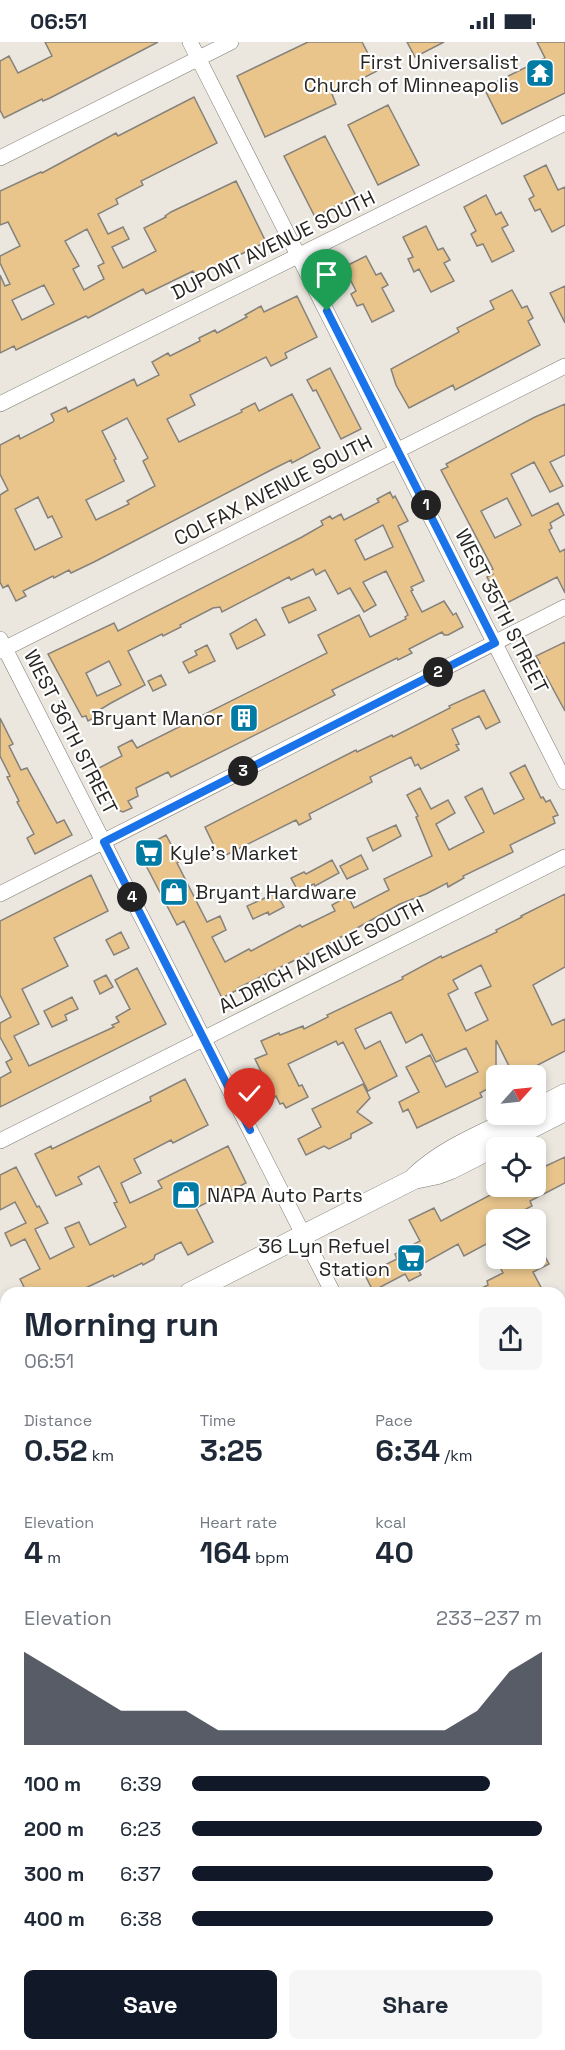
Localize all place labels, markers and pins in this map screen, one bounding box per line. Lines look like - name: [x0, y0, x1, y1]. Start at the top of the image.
- place label: First Universalist Church of Minneapolis: [304, 49, 519, 98]
- temple icon: First Universalist Church of Minneapolis: [524, 57, 556, 89]
- pin: [301, 249, 352, 311]
- pin: 1: [411, 490, 441, 520]
- pin: 2: [423, 657, 453, 687]
- building icon: Bryant Manor: [228, 702, 260, 734]
- place label: Bryant Manor: [91, 705, 223, 731]
- pin: 3: [228, 756, 258, 786]
- supermarket icon: Kyle's Market: [133, 837, 165, 869]
- place label: Kyle's Market: [170, 840, 298, 866]
- shop icon: Bryant Hardware: [158, 876, 190, 908]
- place label: Bryant Hardware: [195, 879, 357, 905]
- pin: 4: [117, 882, 147, 912]
- pin: [224, 1068, 275, 1130]
- shop icon: NAPA Auto Parts: [170, 1179, 202, 1211]
- place label: NAPA Auto Parts: [207, 1182, 363, 1208]
- place label: 36 Lyn Refuel Station: [258, 1233, 390, 1282]
- supermarket icon: 36 Lyn Refuel Station: [395, 1242, 427, 1274]

